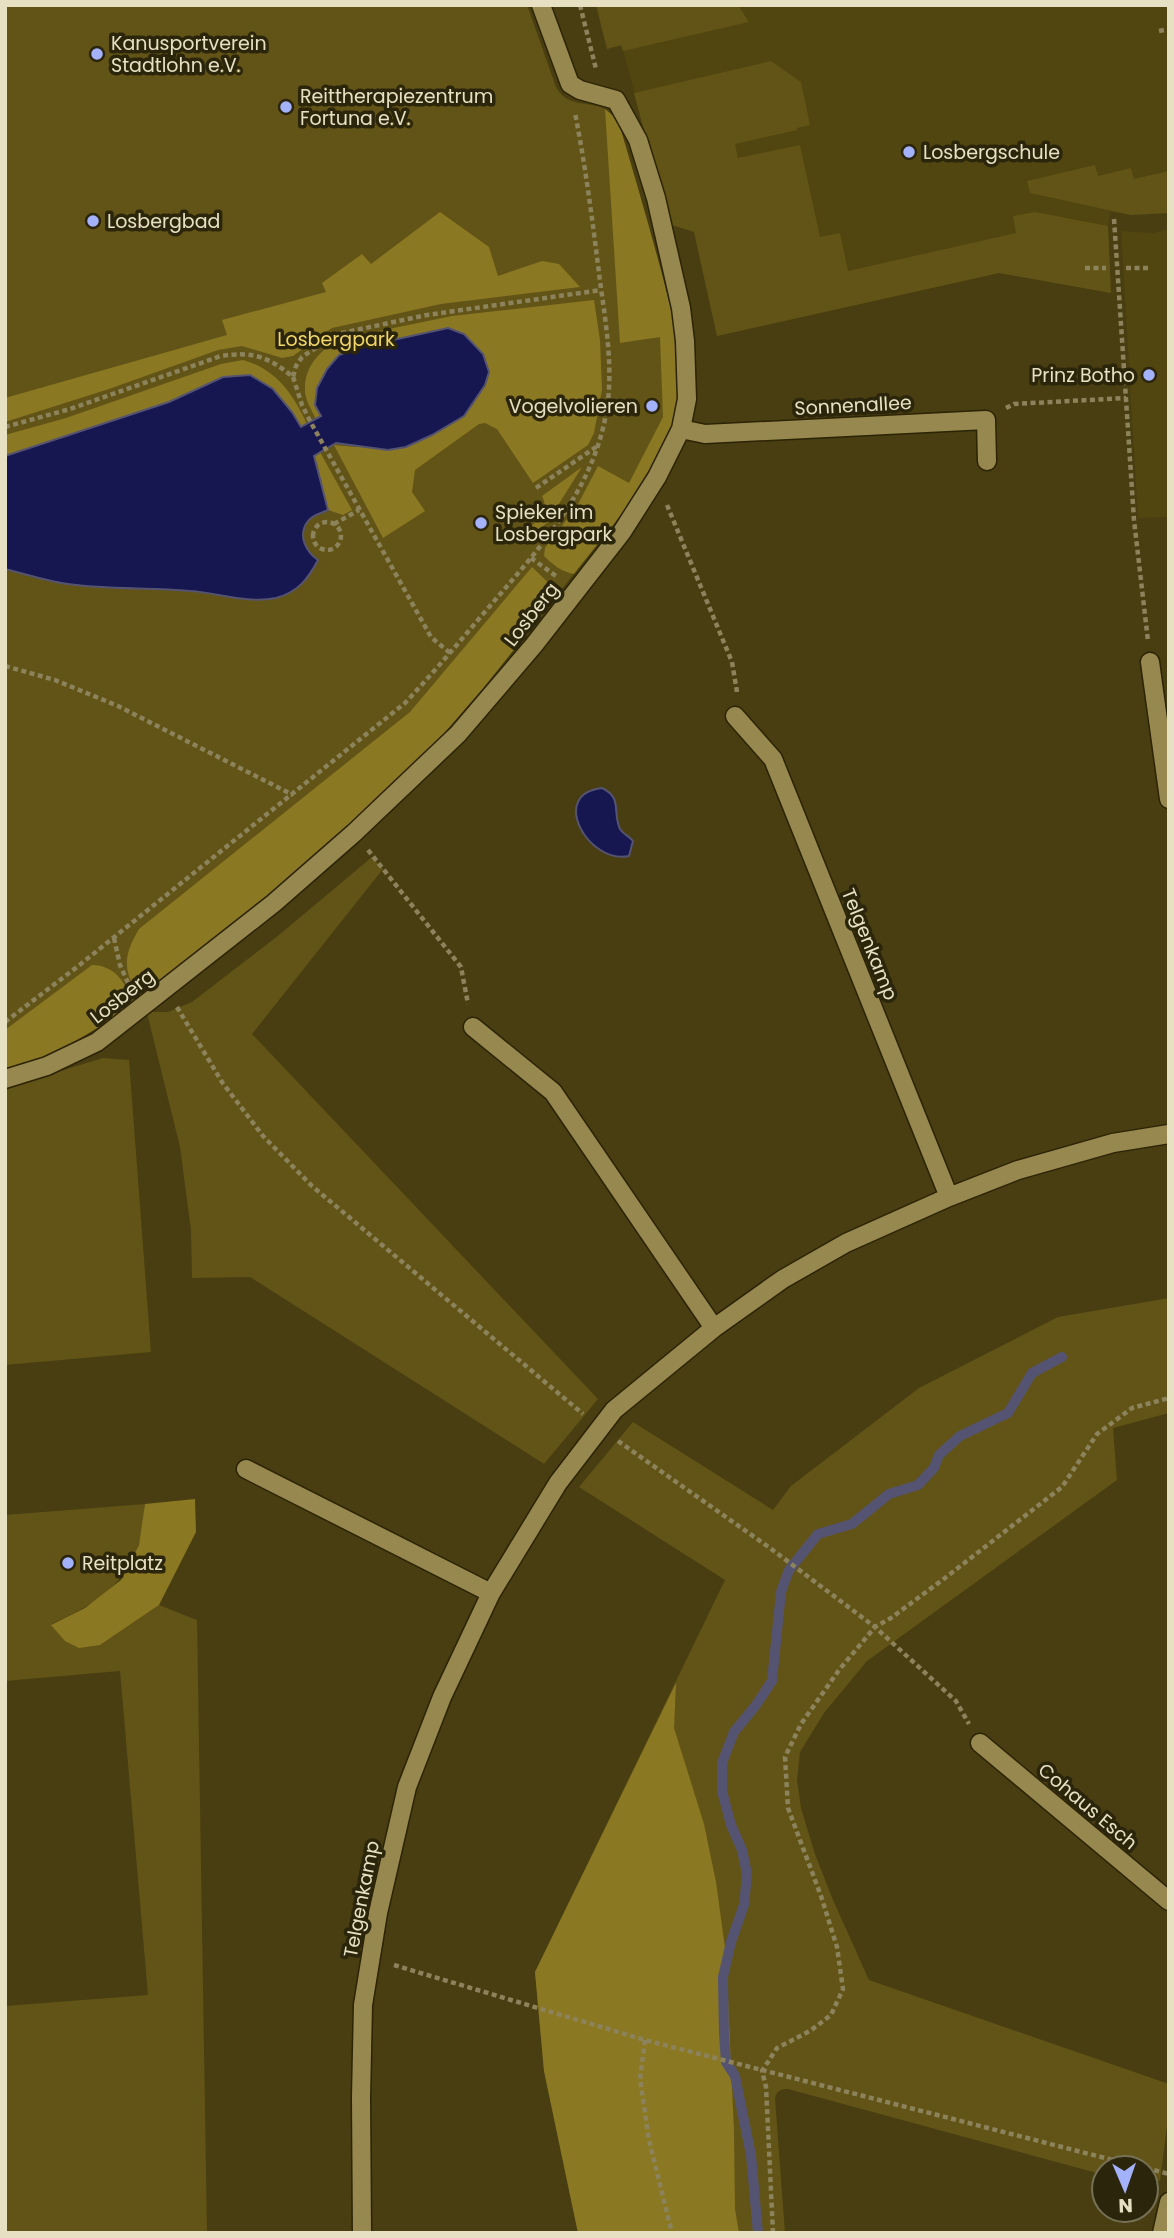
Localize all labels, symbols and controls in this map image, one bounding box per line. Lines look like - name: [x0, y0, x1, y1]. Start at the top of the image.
- place label: Kanusportverein Stadtlohn e.V.: [111, 30, 267, 79]
- marker: Kanusportverein Stadtlohn e.V.: [89, 46, 105, 62]
- place label: Reittherapiezentrum Fortuna e.V.: [300, 83, 493, 132]
- marker: Reittherapiezentrum Fortuna e.V.: [278, 99, 294, 115]
- place label: Losbergschule: [923, 139, 1060, 166]
- marker: Losbergschule: [901, 144, 917, 160]
- place label: Losbergbad: [107, 208, 220, 235]
- marker: Losbergbad: [85, 213, 101, 229]
- park label: Losbergpark: [277, 326, 395, 353]
- place label: Prinz Botho: [1031, 362, 1135, 389]
- marker: Prinz Botho: [1141, 367, 1157, 383]
- street label: Sonnenallee: [794, 389, 912, 422]
- place label: Vogelvolieren: [509, 393, 638, 420]
- marker: Vogelvolieren: [644, 398, 660, 414]
- place label: Spieker im Losbergpark: [495, 499, 613, 548]
- marker: Spieker im Losbergpark: [473, 515, 489, 531]
- street label: Losberg: [498, 577, 565, 652]
- street label: Telgenkamp: [835, 884, 904, 1004]
- street label: Losberg: [85, 963, 160, 1030]
- place label: Reitplatz: [82, 1550, 163, 1577]
- marker: Reitplatz: [60, 1555, 76, 1571]
- street label: Cohaus Esch: [1032, 1757, 1143, 1856]
- street label: Telgenkamp: [337, 1838, 386, 1960]
- north arrow: [1090, 2154, 1160, 2224]
- text: N: [1118, 2192, 1133, 2219]

